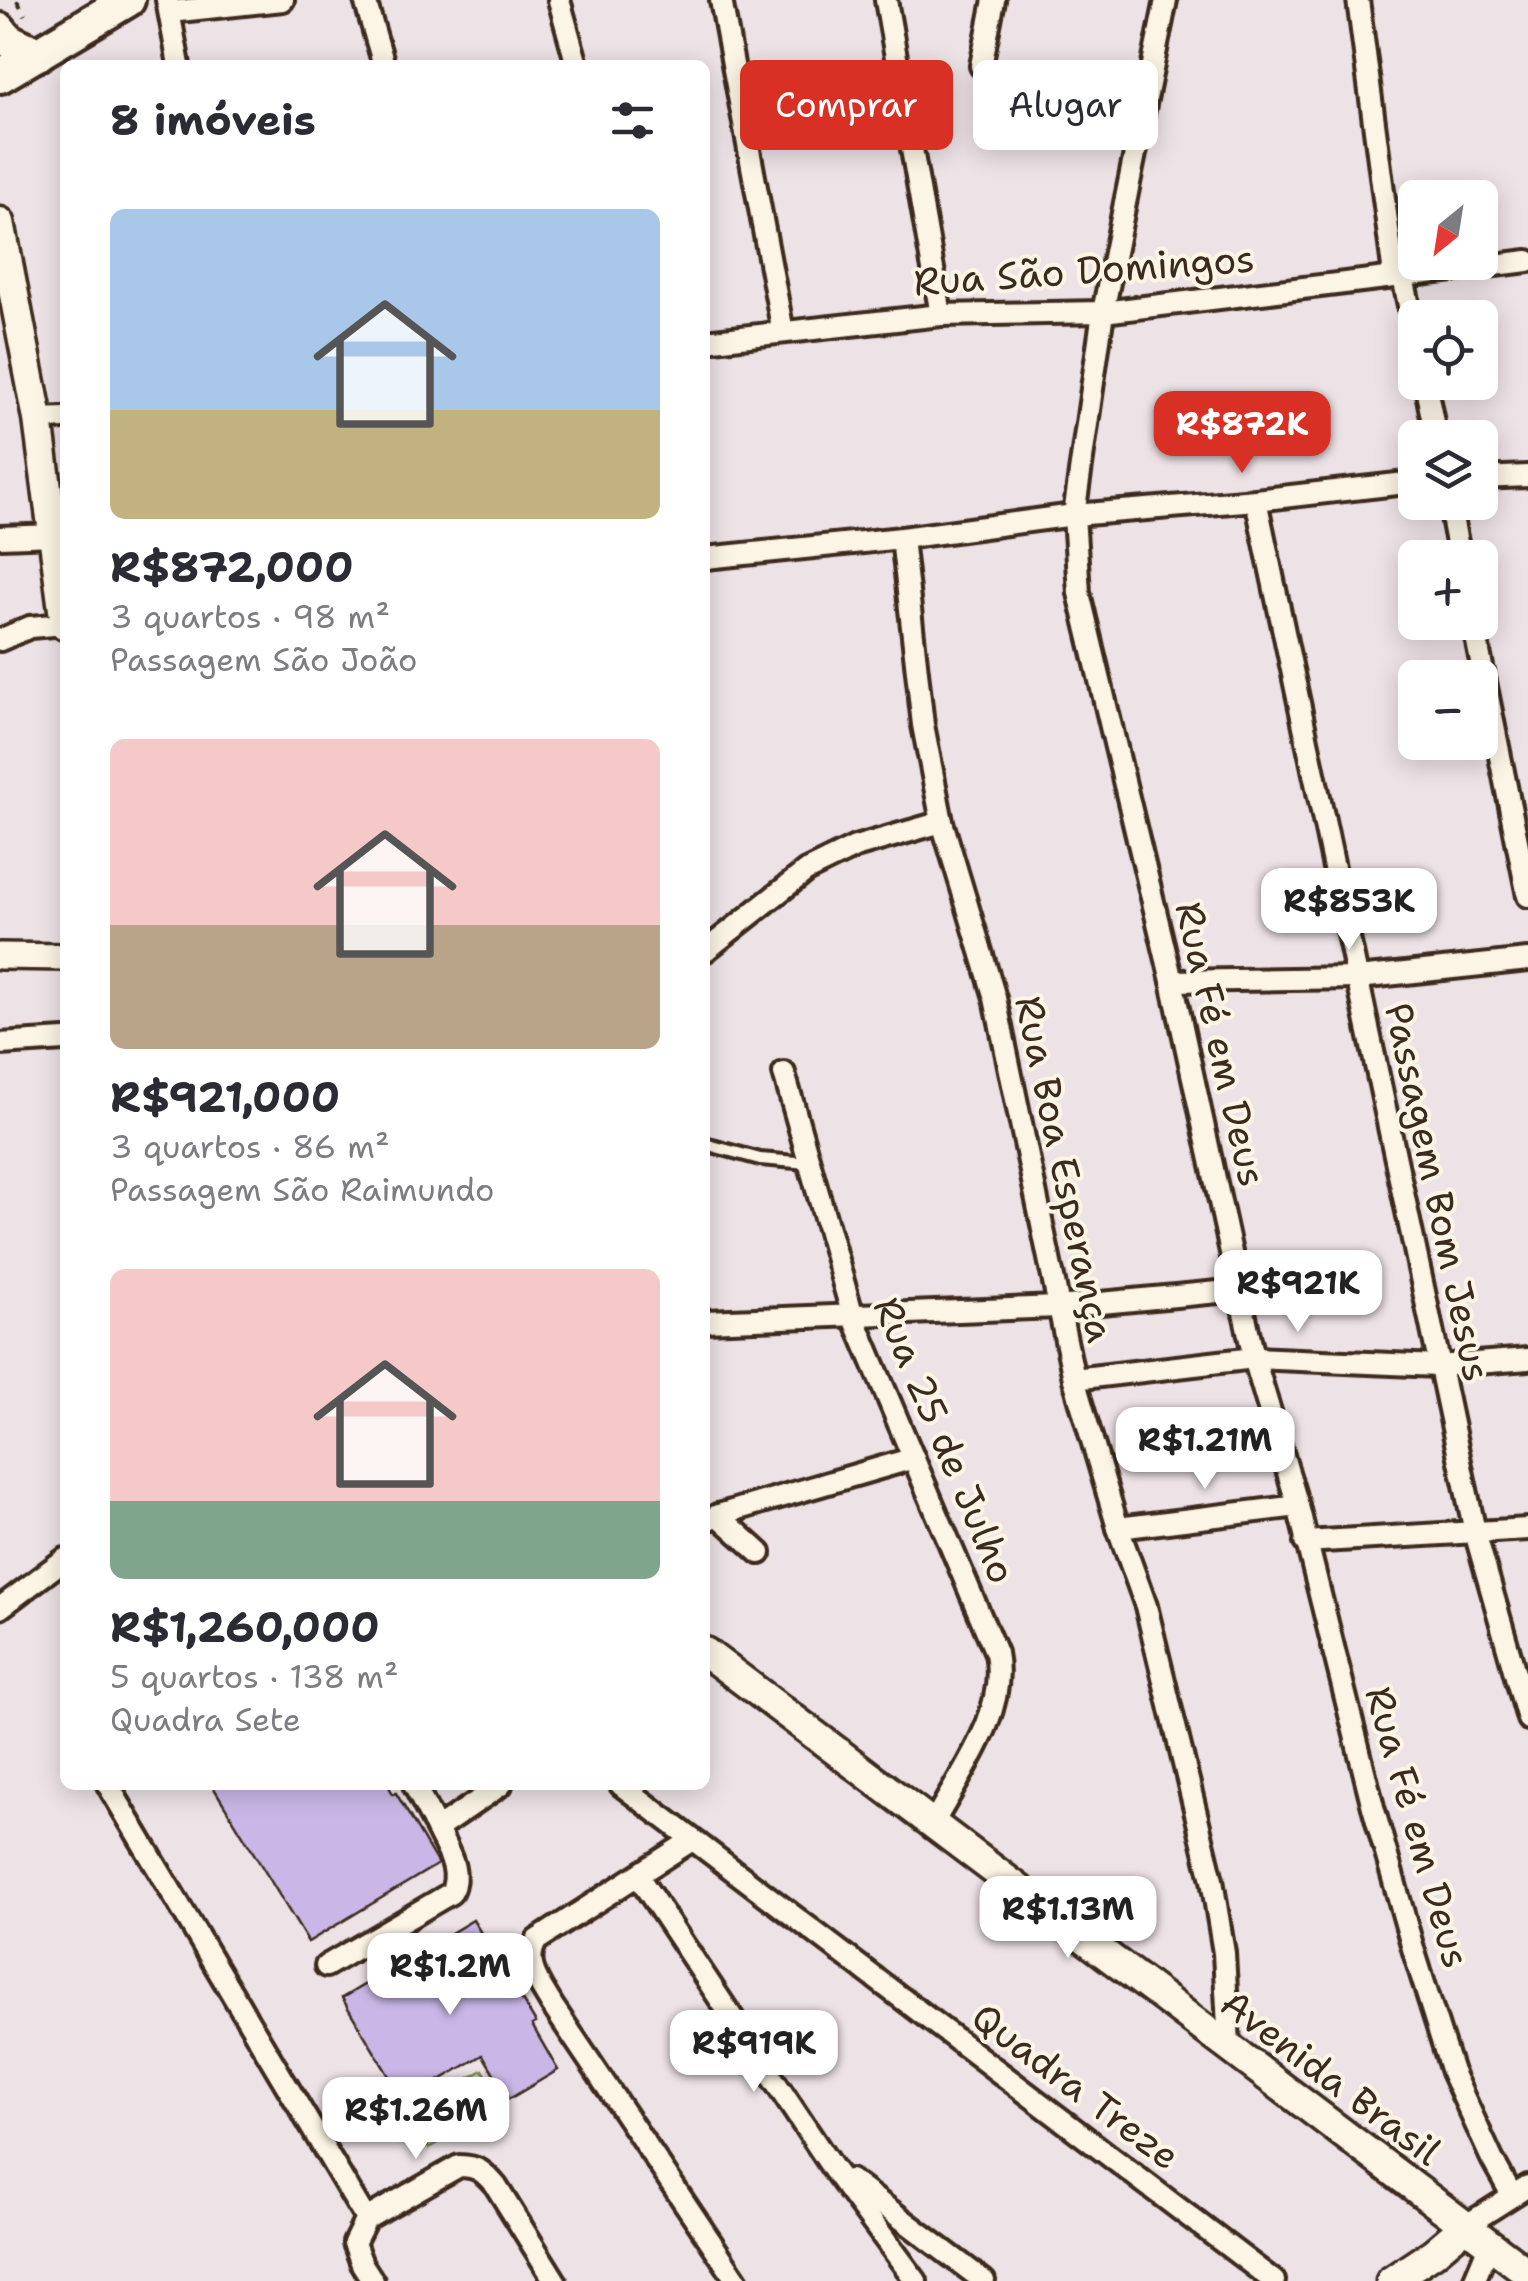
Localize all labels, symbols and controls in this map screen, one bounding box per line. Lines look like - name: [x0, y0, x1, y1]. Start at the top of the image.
- chip: Comprar: [740, 60, 953, 150]
- chip: Alugar: [973, 60, 1158, 150]
- text: 8 imóveis: [110, 92, 316, 148]
- icon: filters: [605, 93, 660, 148]
- north arrow: [1398, 180, 1498, 280]
- map controls: [1398, 180, 1498, 760]
- street label: Rua São Domingos: [912, 233, 1256, 307]
- icon: home: [295, 274, 475, 454]
- button: locate: [1398, 300, 1498, 400]
- pin: R$872K: [1161, 391, 1323, 476]
- text: R$872K: [1176, 402, 1308, 445]
- button: layers: [1398, 420, 1498, 520]
- text: R$872,000: [110, 539, 354, 595]
- button: +: [1398, 540, 1498, 640]
- text: 3 quartos · 98 m²: [110, 595, 390, 638]
- text: Passagem São João: [110, 638, 417, 681]
- button: −: [1398, 660, 1498, 760]
- icon: home: [295, 804, 475, 984]
- pin: R$853K: [1268, 868, 1430, 953]
- text: R$853K: [1283, 879, 1415, 922]
- street label: Rua Fé em Deus: [1163, 897, 1279, 1191]
- street label: Rua Boa Esperança: [1003, 991, 1127, 1347]
- street label: Passagem Bom Jesus: [1373, 998, 1503, 1386]
- text: R$921,000: [110, 1069, 340, 1125]
- text: 3 quartos · 86 m²: [110, 1125, 389, 1168]
- text: Passagem São Raimundo: [110, 1168, 494, 1211]
- pin: R$921K: [1217, 1250, 1379, 1335]
- text: R$921K: [1236, 1261, 1360, 1304]
- street label: Rua 25 de Julho: [862, 1289, 1028, 1591]
- icon: home: [295, 1334, 475, 1514]
- pin: R$1.21M: [1113, 1407, 1297, 1492]
- text: R$1.21M: [1138, 1418, 1272, 1461]
- text: R$1,260,000: [110, 1599, 380, 1655]
- text: 5 quartos · 138 m²: [110, 1655, 399, 1698]
- street label: Rua Fé em Deus: [1353, 1680, 1483, 1974]
- text: Quadra Sete: [110, 1698, 301, 1741]
- pin: R$1.13M: [976, 1876, 1160, 1961]
- text: R$1.13M: [1002, 1887, 1134, 1930]
- pin: R$1.2M: [369, 1933, 531, 2018]
- text: R$1.2M: [389, 1944, 511, 1987]
- street label: Avenida Brasil: [1211, 1977, 1452, 2177]
- street label: Quadra Treze: [962, 1991, 1190, 2181]
- pin: R$919K: [673, 2010, 835, 2095]
- text: R$919K: [692, 2021, 816, 2064]
- pin: R$1.26M: [324, 2077, 508, 2162]
- text: R$1.26M: [344, 2088, 488, 2131]

